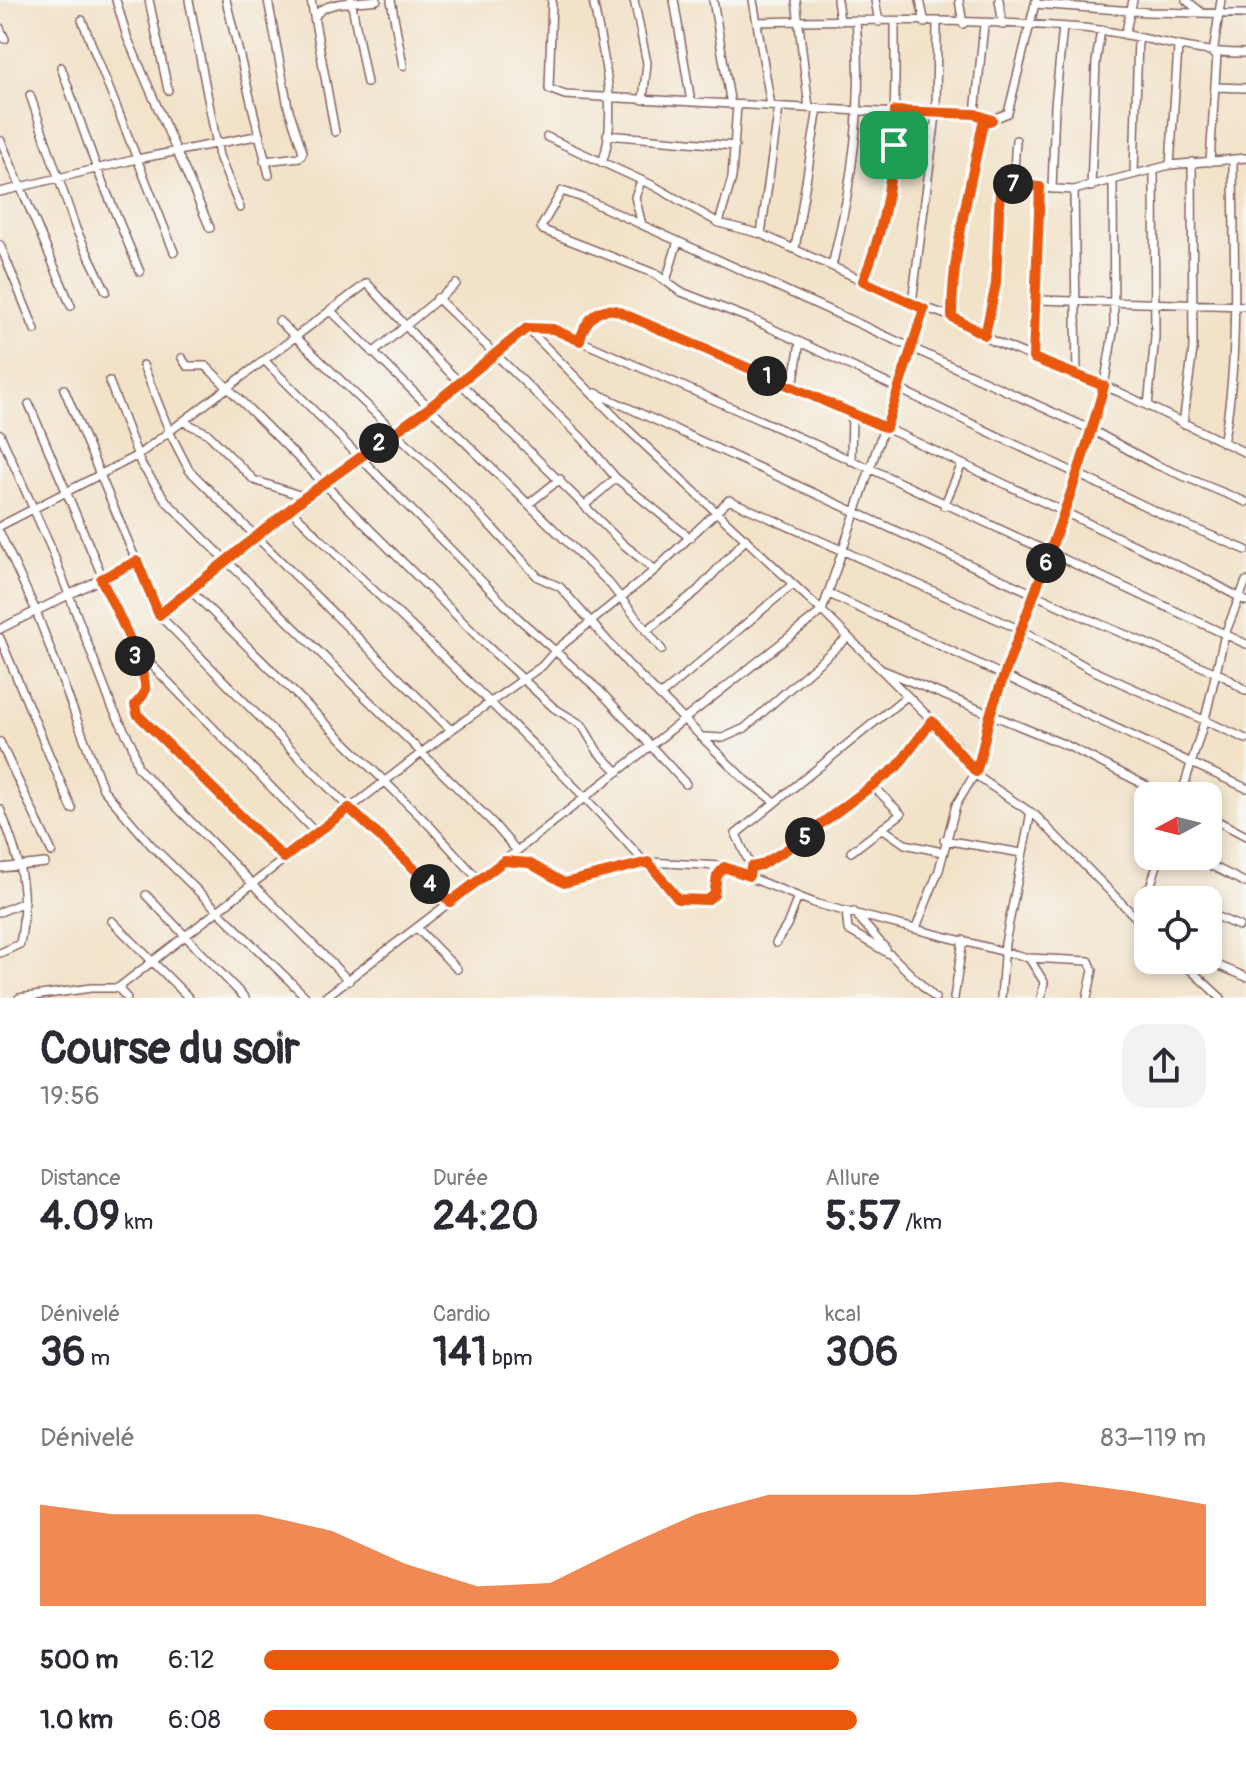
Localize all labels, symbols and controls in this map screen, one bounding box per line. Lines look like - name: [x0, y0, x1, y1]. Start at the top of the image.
- pin: [860, 111, 928, 179]
- icon: arrive: [872, 123, 916, 167]
- pin: 7: [993, 164, 1033, 204]
- text: 7: [1007, 170, 1019, 198]
- pin: 1: [747, 356, 787, 396]
- text: 1: [763, 362, 771, 390]
- pin: 2: [359, 423, 399, 463]
- text: 2: [373, 429, 385, 457]
- pin: 6: [1026, 543, 1066, 583]
- text: 6: [1040, 549, 1052, 577]
- pin: 3: [115, 636, 155, 676]
- text: 3: [129, 642, 141, 670]
- north arrow: [1134, 782, 1222, 870]
- map controls: [1134, 782, 1222, 974]
- pin: 5: [785, 817, 825, 857]
- text: 5: [799, 823, 811, 851]
- pin: 4: [410, 864, 450, 904]
- text: 4: [424, 870, 436, 898]
- button: locate: [1134, 886, 1222, 974]
- text: Course du soir: [40, 1022, 300, 1077]
- button: share: [1122, 1024, 1206, 1108]
- text: 19:56: [40, 1080, 100, 1112]
- text: Distance: [40, 1164, 120, 1192]
- text: Durée: [433, 1164, 488, 1192]
- text: Allure: [825, 1164, 879, 1192]
- text: 4.09: [40, 1192, 120, 1241]
- text: 24:20: [433, 1192, 539, 1241]
- text: 5:57: [825, 1192, 901, 1241]
- text: km: [120, 1208, 153, 1236]
- text: /km: [901, 1208, 942, 1236]
- text: Dénivelé: [40, 1300, 120, 1328]
- text: Cardio: [433, 1300, 490, 1328]
- text: kcal: [825, 1300, 861, 1328]
- text: 36: [40, 1328, 86, 1377]
- text: 141: [433, 1328, 487, 1377]
- text: 306: [825, 1328, 898, 1377]
- text: m: [86, 1344, 110, 1372]
- text: bpm: [487, 1344, 533, 1372]
- text: Dénivelé: [40, 1422, 135, 1454]
- text: 83–119 m: [1101, 1422, 1206, 1454]
- text: 500 m: [40, 1644, 118, 1676]
- text: 6:12: [168, 1644, 215, 1676]
- text: 1.0 km: [40, 1704, 113, 1736]
- text: 6:08: [168, 1704, 221, 1736]

